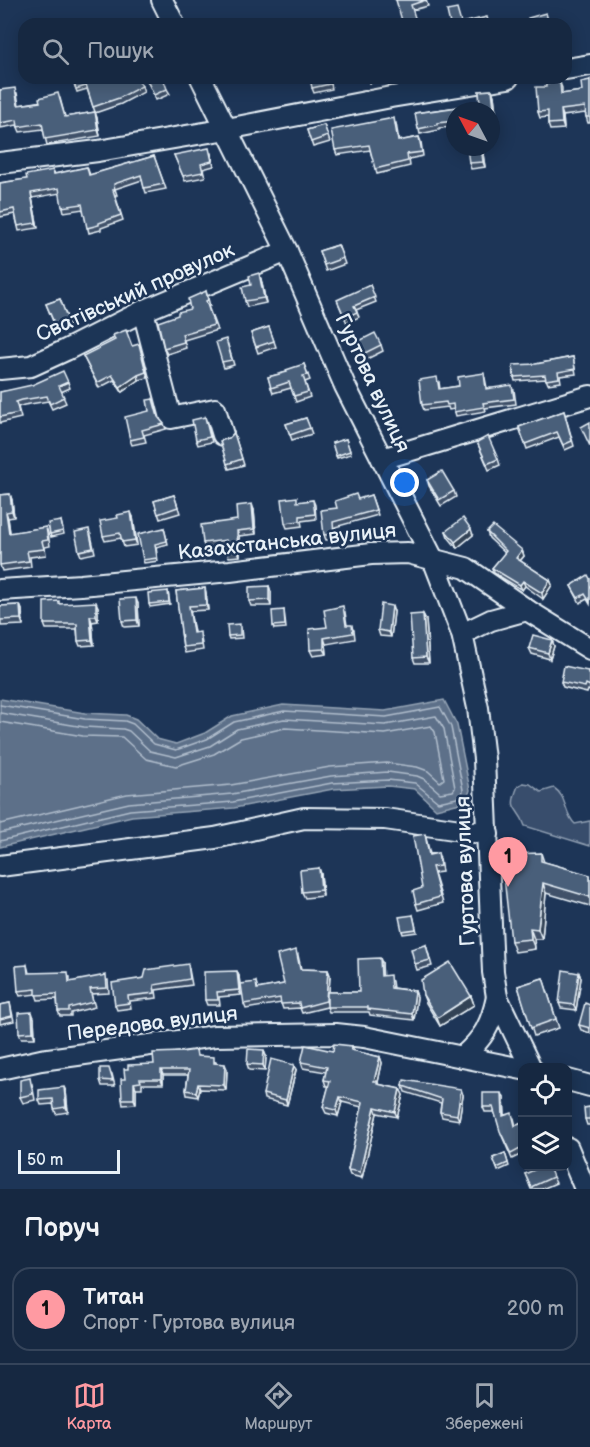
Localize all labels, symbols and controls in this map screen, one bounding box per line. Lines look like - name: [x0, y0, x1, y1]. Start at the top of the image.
- search box: [18, 18, 572, 84]
- icon: search: [39, 35, 72, 68]
- text: Пошук: [87, 38, 154, 65]
- north arrow: [446, 102, 500, 156]
- street label: Сватівський провулок: [32, 237, 238, 347]
- street label: Гуртова вулиця: [329, 310, 416, 457]
- your location: [390, 468, 419, 497]
- street label: Казахстанська вулиця: [177, 518, 398, 565]
- street label: Гуртова вулиця: [450, 795, 481, 947]
- pin: 1: [488, 838, 528, 887]
- street label: Передова вулиця: [65, 1001, 239, 1046]
- map controls: [518, 1063, 572, 1171]
- button: locate: [518, 1063, 572, 1117]
- button: layers: [518, 1117, 572, 1171]
- scale bar: [18, 1147, 120, 1174]
- text: 50 m: [27, 1151, 63, 1170]
- text: Поруч: [24, 1213, 100, 1244]
- text: Титан: [83, 1284, 144, 1311]
- text: 1: [41, 1297, 50, 1321]
- text: 200 m: [507, 1297, 564, 1321]
- text: Спорт · Гуртова вулиця: [83, 1311, 295, 1335]
- tab: Карта: [66, 1379, 112, 1434]
- tab: Маршрут: [244, 1379, 313, 1434]
- tab: Збережені: [445, 1379, 524, 1434]

